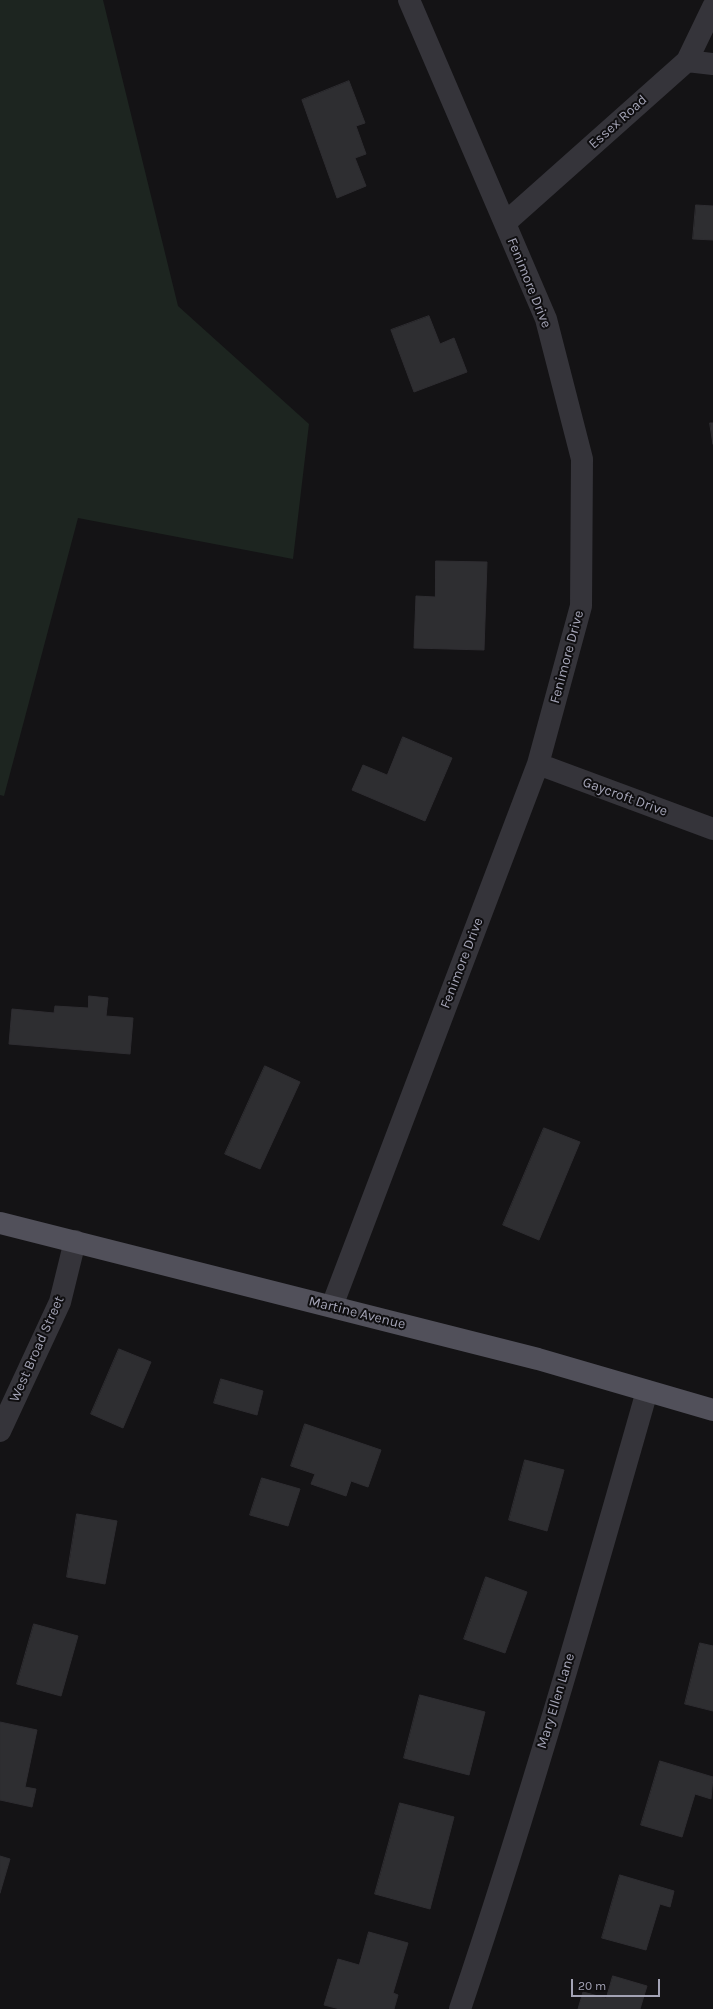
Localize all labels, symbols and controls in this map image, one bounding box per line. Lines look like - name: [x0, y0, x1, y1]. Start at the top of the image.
- street label: Essex Road: [585, 92, 651, 152]
- street label: Fenimore Drive: [503, 235, 555, 331]
- street label: Fenimore Drive: [546, 609, 588, 705]
- street label: Gaycroft Drive: [580, 774, 670, 820]
- street label: Fenimore Drive: [437, 915, 487, 1011]
- street label: West Broad Street: [6, 1293, 68, 1405]
- street label: Martine Avenue: [307, 1293, 407, 1333]
- street label: Mary Ellen Lane: [533, 1651, 579, 1751]
- scale bar: [573, 1971, 662, 1997]
- text: 20 m: [578, 1979, 606, 1993]

